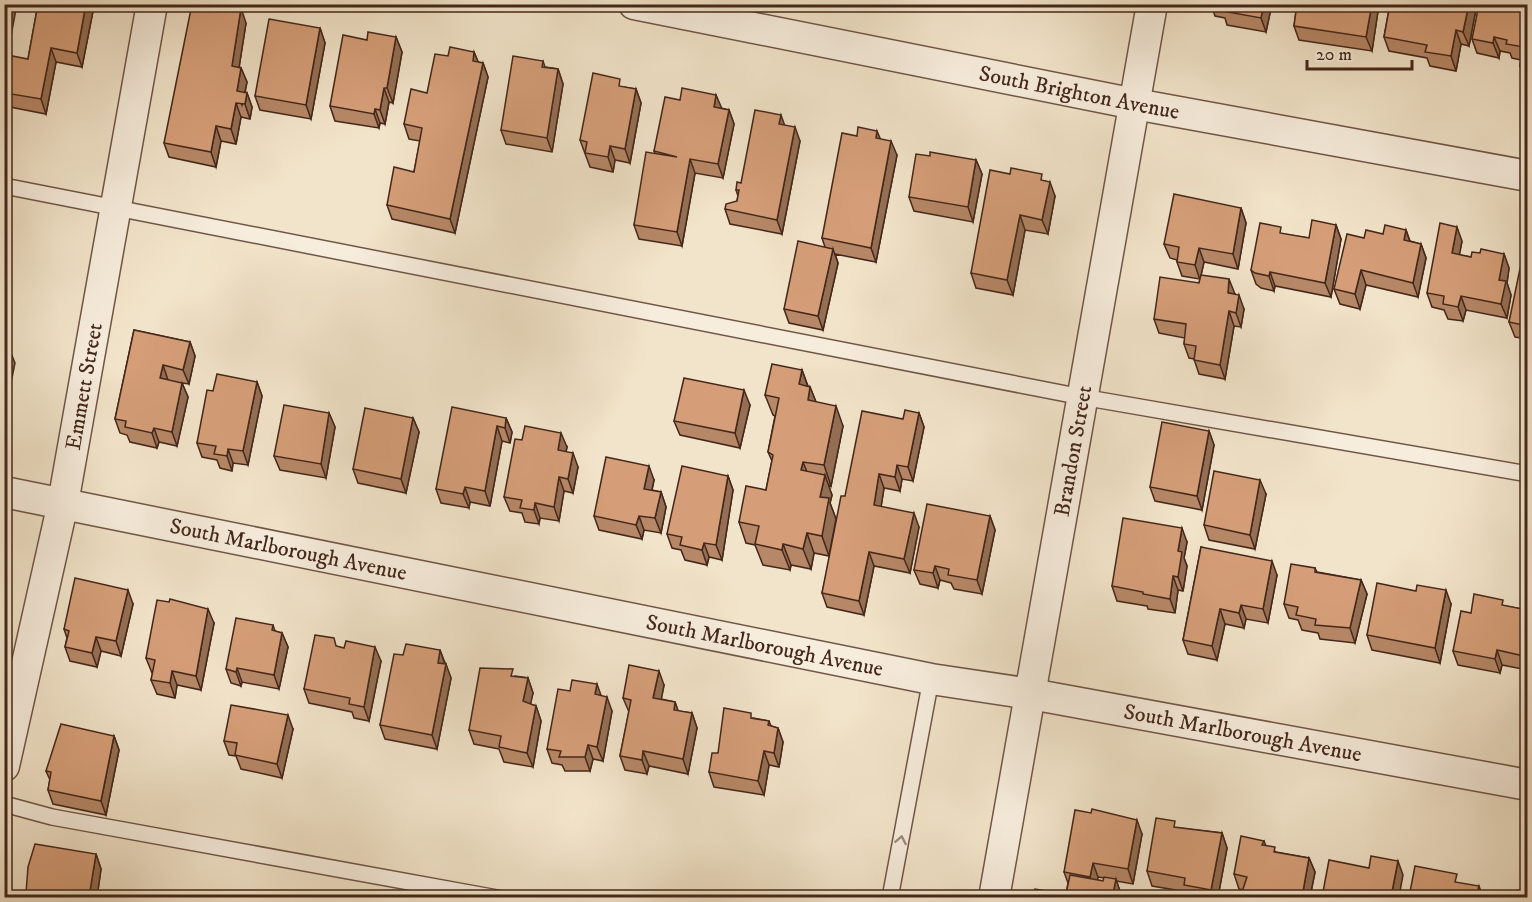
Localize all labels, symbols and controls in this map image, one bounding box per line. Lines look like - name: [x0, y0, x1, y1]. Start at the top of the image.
- scale bar: [1307, 33, 1412, 71]
- text: 20 m: [1316, 44, 1352, 66]
- street label: South Brighton Avenue: [977, 60, 1182, 125]
- street label: Emmett Street: [59, 321, 108, 452]
- street label: Brandon Street: [1048, 383, 1098, 519]
- street label: South Marlborough Avenue: [167, 512, 409, 586]
- street label: South Marlborough Avenue: [644, 608, 886, 683]
- street label: South Marlborough Avenue: [1122, 698, 1364, 768]
- one-way arrow: [894, 835, 907, 845]

